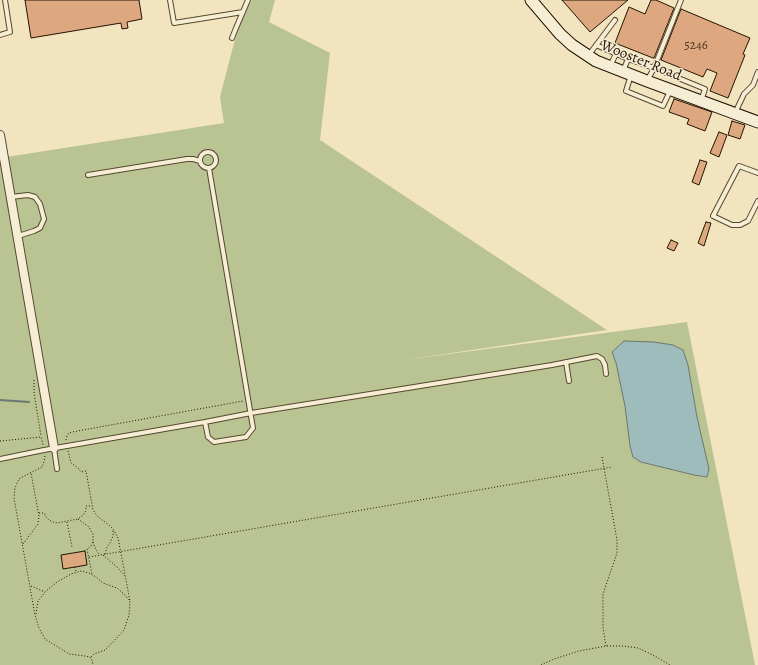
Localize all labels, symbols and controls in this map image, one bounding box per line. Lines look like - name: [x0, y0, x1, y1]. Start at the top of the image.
- street label: Wooster Road: [598, 37, 684, 85]
- house number: 5246: [684, 38, 708, 54]

